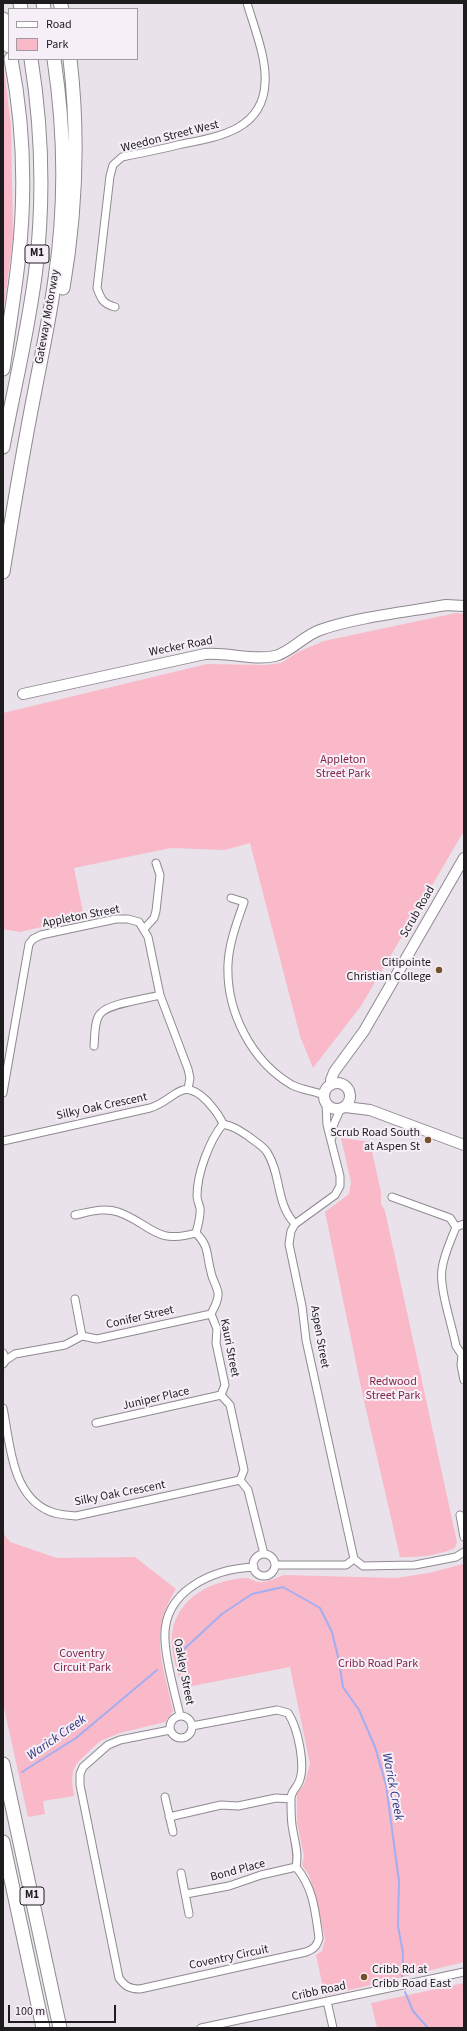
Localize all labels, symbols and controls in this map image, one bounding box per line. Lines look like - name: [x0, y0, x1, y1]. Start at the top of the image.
- legend: [8, 8, 138, 60]
- text: Road: [46, 16, 72, 33]
- text: Park: [46, 36, 68, 53]
- street label: Weedon Street West: [120, 118, 220, 156]
- road number: M1: [25, 245, 49, 263]
- street label: Gateway Motorway: [33, 269, 63, 365]
- street label: Wecker Road: [148, 634, 214, 660]
- park label: Appleton Street Park: [316, 753, 370, 781]
- street label: Scrub Road: [397, 884, 439, 940]
- street label: Appleton Street: [41, 902, 121, 932]
- place label: Citipointe Christian College: [347, 956, 431, 984]
- marker: Citipointe Christian College: [434, 965, 444, 975]
- street label: Silky Oak Crescent: [55, 1090, 149, 1124]
- place label: Scrub Road South at Aspen St: [330, 1126, 420, 1154]
- marker: Scrub Road South at Aspen St: [423, 1135, 433, 1145]
- street label: Conifer Street: [105, 1303, 175, 1333]
- street label: Aspen Street: [306, 1305, 332, 1369]
- street label: Kauri Street: [216, 1318, 242, 1378]
- park label: Redwood Street Park: [366, 1375, 420, 1403]
- street label: Juniper Place: [121, 1384, 191, 1414]
- street label: Silky Oak Crescent: [73, 1478, 167, 1510]
- street label: Oakley Street: [170, 1638, 196, 1706]
- park label: Coventry Circuit Park: [53, 1647, 111, 1675]
- park label: Cribb Road Park: [338, 1657, 418, 1671]
- water label: Warick Creek: [24, 1712, 90, 1764]
- water label: Warick Creek: [378, 1752, 406, 1822]
- street label: Bond Place: [209, 1857, 267, 1885]
- road number: M1: [20, 1887, 44, 1905]
- street label: Coventry Circuit: [188, 1943, 270, 1973]
- place label: Cribb Rd at Cribb Road East: [372, 1963, 451, 1991]
- marker: Cribb Rd at Cribb Road East: [359, 1972, 369, 1982]
- street label: Cribb Road: [290, 1979, 348, 2005]
- scale bar: [10, 1997, 118, 2023]
- text: 100 m: [15, 2003, 45, 2020]

